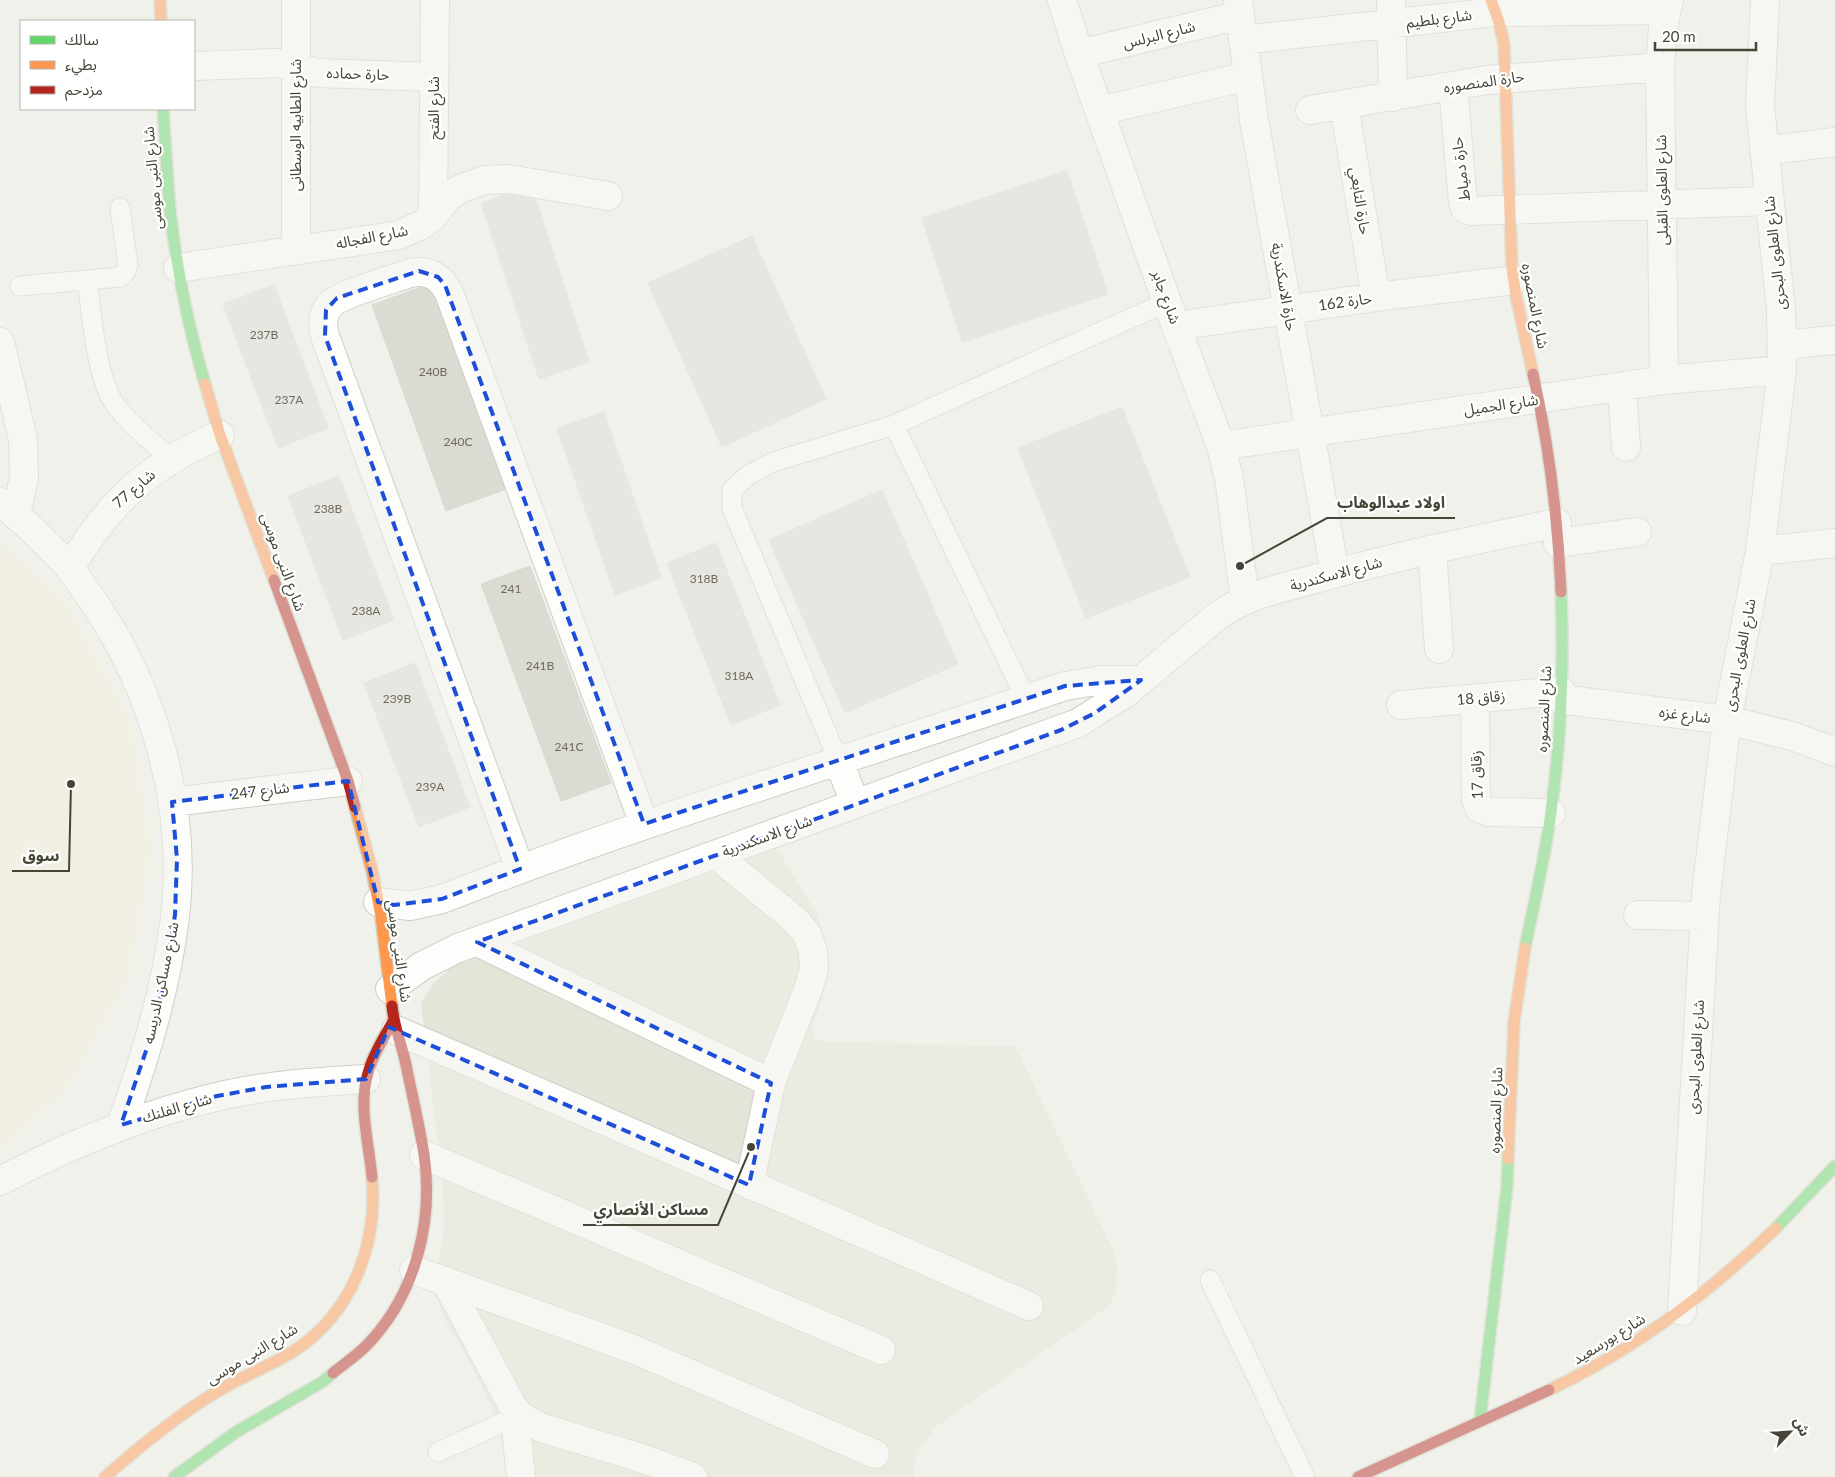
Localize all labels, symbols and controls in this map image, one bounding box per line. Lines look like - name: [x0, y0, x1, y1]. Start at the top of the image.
- street label: شارع بلطيم: [1405, 5, 1474, 35]
- street label: شارع البرلس: [1121, 16, 1198, 56]
- legend: [20, 20, 195, 110]
- scale bar: [1655, 20, 1756, 52]
- text: 20 m: [1662, 27, 1696, 45]
- text: سالك: [65, 30, 99, 48]
- text: بطيء: [65, 55, 97, 76]
- street label: شارع الطابيه الوسطانى: [286, 58, 308, 191]
- street label: حارة حماده: [326, 63, 390, 84]
- street label: حارة المنصوره: [1442, 66, 1526, 97]
- street label: شارع الفتح: [424, 76, 446, 140]
- text: مزدحم: [65, 80, 103, 101]
- street label: شارع النبى موسى: [139, 125, 169, 230]
- street label: شارع العلوى القبلى: [1651, 134, 1675, 246]
- street label: حارة دمياط: [1447, 136, 1474, 202]
- street label: حارة التابعي: [1343, 166, 1375, 237]
- street label: شارع العلوى البحرى: [1759, 194, 1793, 311]
- street label: شارع الفجاله: [334, 220, 410, 256]
- street label: حارة الاسكندرية: [1267, 241, 1302, 333]
- street label: شارع المنصوره: [1515, 262, 1553, 351]
- street label: شارع جابر: [1145, 266, 1185, 328]
- street label: حارة 162: [1317, 288, 1373, 315]
- house number: 237B: [250, 327, 279, 342]
- house number: 240B: [419, 364, 448, 379]
- street label: شارع الجميل: [1462, 390, 1540, 422]
- house number: 237A: [274, 392, 304, 407]
- house number: 240C: [444, 434, 472, 449]
- street label: شارع 77: [108, 465, 161, 515]
- callout: اولاد عبدالوهاب: [1327, 487, 1455, 518]
- text: اولاد عبدالوهاب: [1337, 492, 1445, 512]
- house number: 238B: [314, 501, 343, 516]
- street label: شارع النبى موسى: [254, 510, 310, 615]
- street label: شارع الاسكندرية: [1288, 552, 1385, 598]
- house number: 318B: [690, 571, 719, 586]
- house number: 241: [501, 581, 521, 596]
- street label: شارع العلوى البحرى: [1719, 597, 1763, 714]
- house number: 238A: [351, 603, 381, 618]
- house number: 241B: [526, 658, 555, 673]
- street label: شارع المنصوره: [1532, 665, 1558, 753]
- house number: 318A: [724, 668, 754, 683]
- street label: زقاق 18: [1456, 686, 1506, 709]
- house number: 239B: [383, 691, 412, 706]
- street label: شارع غزه: [1658, 702, 1712, 730]
- house number: 241C: [555, 739, 583, 754]
- street label: زقاق 17: [1466, 750, 1487, 800]
- street label: شارع 247: [229, 777, 291, 807]
- house number: 239A: [415, 779, 445, 794]
- street label: شارع الاسكندرية: [719, 810, 816, 863]
- callout: سوق: [12, 840, 69, 871]
- text: سوق: [23, 845, 59, 865]
- street label: شارع النبى موسى: [380, 898, 416, 1004]
- street label: شارع مساكن الدريسه: [138, 920, 186, 1046]
- street label: شارع العلوى البحرى: [1683, 999, 1711, 1115]
- street label: شارع المنصوره: [1484, 1066, 1510, 1154]
- street label: شارع الفلنك: [140, 1088, 215, 1129]
- callout: مساكن الأنصاري: [583, 1194, 718, 1225]
- text: مساكن الأنصاري: [593, 1199, 709, 1223]
- street label: شارع بورسعيد: [1569, 1309, 1650, 1371]
- street label: شارع النبى موسى: [202, 1319, 303, 1391]
- north arrow: [1765, 1407, 1815, 1457]
- text: ش: [1790, 1414, 1814, 1439]

